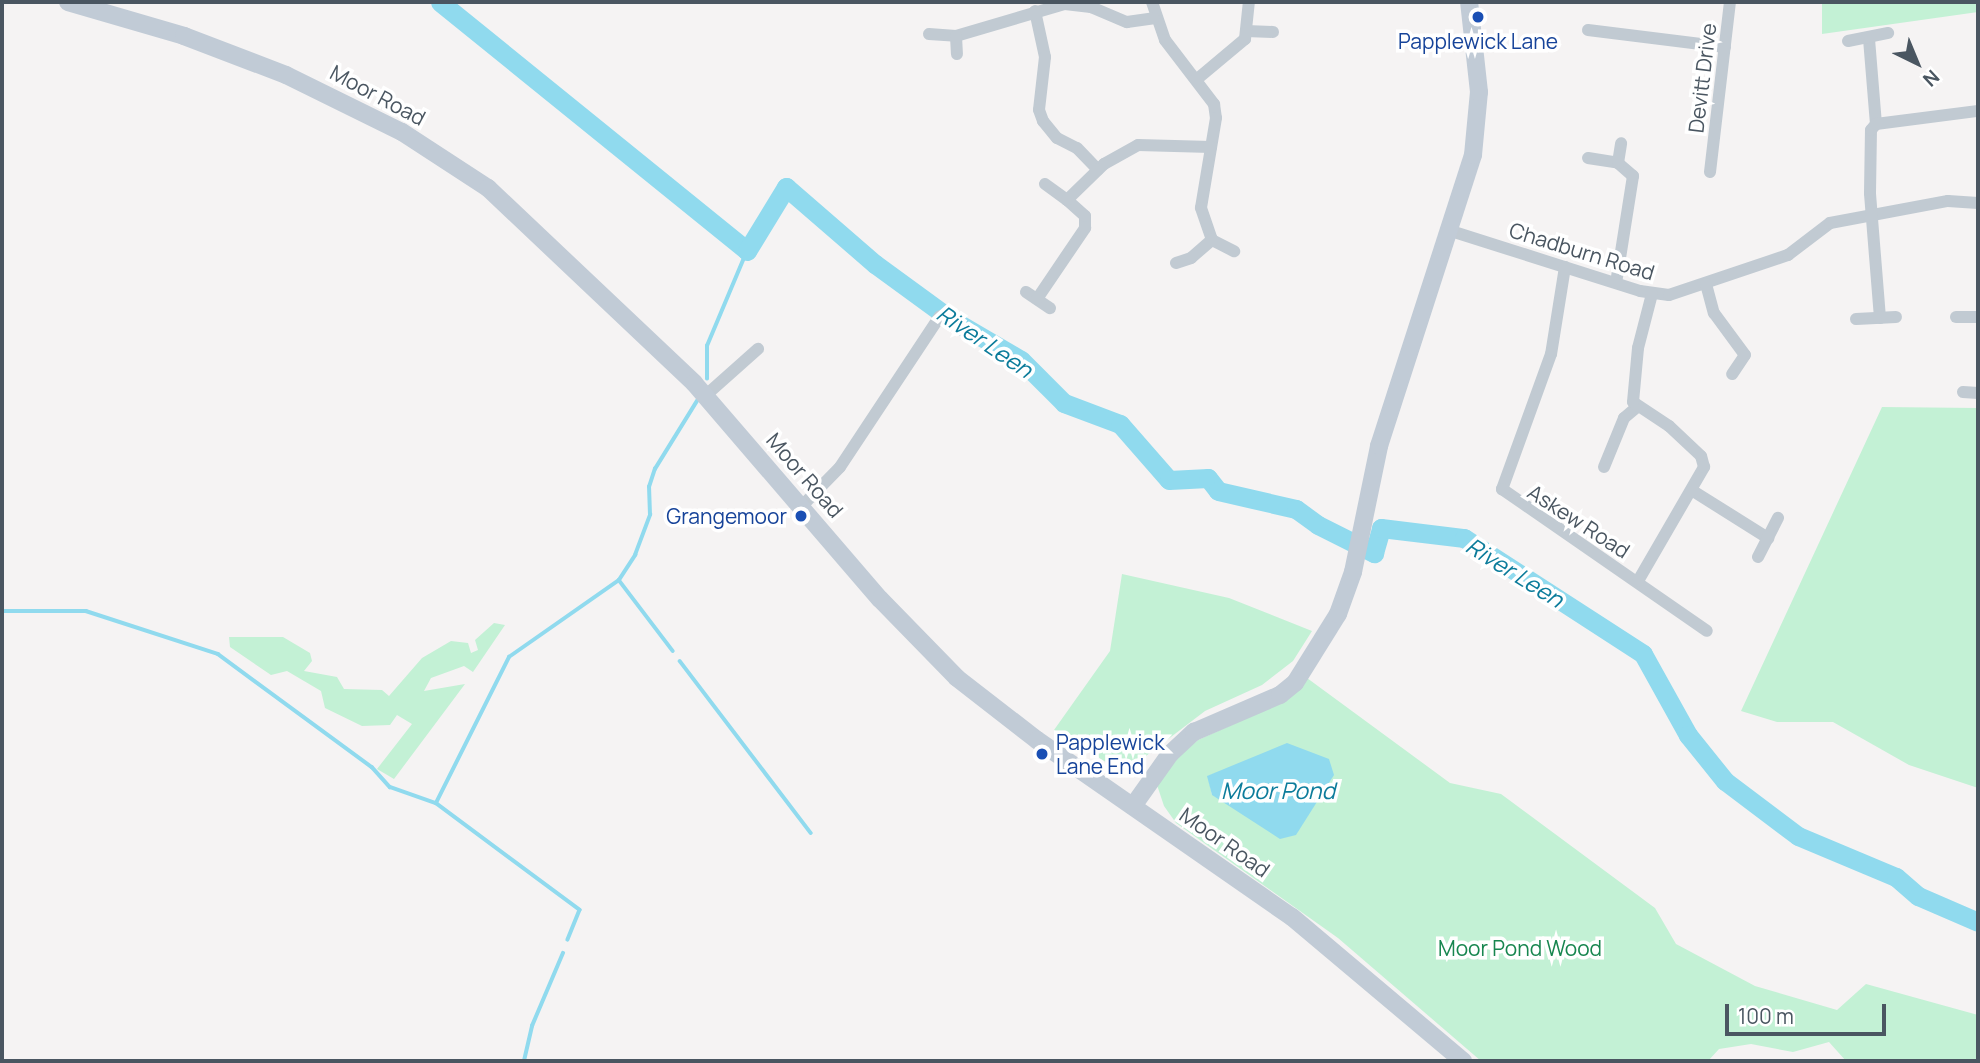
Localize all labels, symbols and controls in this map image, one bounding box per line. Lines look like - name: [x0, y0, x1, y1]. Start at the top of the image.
- marker: Papplewick Lane: [1470, 9, 1486, 25]
- street label: Devitt Drive: [1683, 22, 1721, 134]
- place label: Papplewick Lane: [1398, 28, 1558, 54]
- north arrow: [1882, 28, 1952, 98]
- street label: Moor Road: [326, 59, 430, 131]
- text: N: [1917, 64, 1945, 93]
- street label: Chadburn Road: [1506, 217, 1658, 285]
- water label: River Leen: [932, 299, 1038, 383]
- street label: Moor Road: [761, 427, 849, 523]
- street label: Askew Road: [1523, 479, 1635, 563]
- place label: Grangemoor: [666, 503, 787, 529]
- marker: Grangemoor: [793, 508, 809, 524]
- water label: River Leen: [1461, 531, 1569, 613]
- place label: Papplewick Lane End: [1056, 729, 1165, 779]
- marker: Papplewick Lane End: [1034, 746, 1050, 762]
- water label: Moor Pond: [1221, 776, 1335, 804]
- street label: Moor Road: [1175, 802, 1275, 882]
- park label: Moor Pond Wood: [1438, 935, 1602, 961]
- scale bar: [1728, 990, 1889, 1034]
- text: 100 m: [1738, 1002, 1794, 1030]

